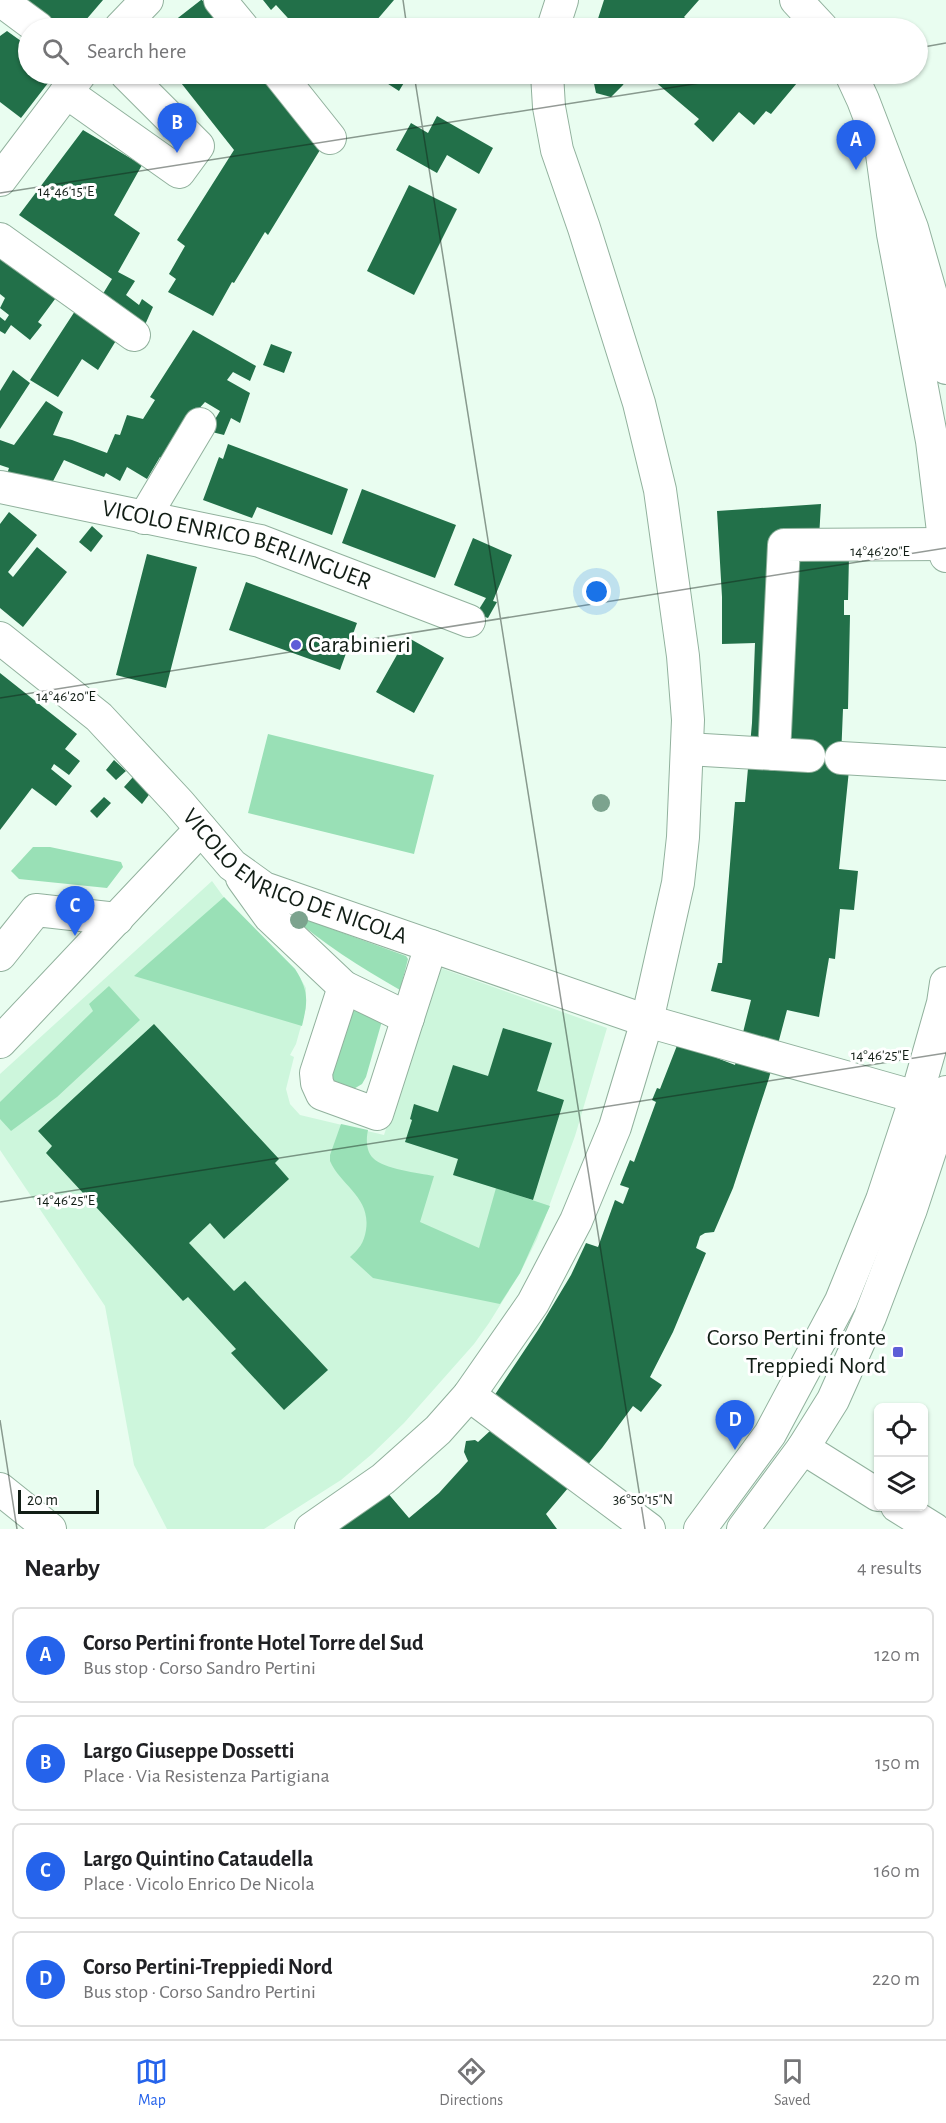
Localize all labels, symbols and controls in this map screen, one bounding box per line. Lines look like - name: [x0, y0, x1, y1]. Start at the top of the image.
- search box: [18, 18, 928, 84]
- icon: search: [39, 35, 72, 68]
- text: Search here: [87, 40, 186, 62]
- pin: B: [158, 104, 196, 153]
- pin: A: [836, 120, 876, 170]
- text: 14°46'15"E: [38, 184, 94, 199]
- street label: VICOLO ENRICO BERLINGUER: [100, 496, 375, 594]
- text: 14°46'20"E: [850, 544, 910, 559]
- your location: [582, 577, 611, 606]
- place label: Carabinieri: [308, 633, 411, 657]
- marker: Carabinieri: [289, 638, 303, 652]
- text: 14°46'20"E: [36, 689, 96, 704]
- street label: VICOLO ENRICO DE NICOLA: [178, 804, 411, 949]
- pin: C: [56, 886, 94, 936]
- text: 14°46'25"E: [851, 1048, 909, 1063]
- text: 14°46'25"E: [37, 1193, 95, 1208]
- place label: Corso Pertini fronte Treppiedi Nord: [707, 1326, 886, 1378]
- marker: Corso Pertini fronte Treppiedi Nord: [891, 1345, 905, 1359]
- pin: D: [716, 1400, 754, 1450]
- map controls: [874, 1403, 928, 1511]
- button: locate: [874, 1403, 928, 1457]
- button: layers: [874, 1457, 928, 1511]
- scale bar: [18, 1487, 99, 1514]
- text: 20 m: [27, 1492, 58, 1508]
- text: 36°50'15"N: [613, 1492, 673, 1507]
- text: Nearby: [24, 1555, 100, 1581]
- text: 4 results: [857, 1558, 922, 1578]
- text: Corso Pertini fronte Hotel Torre del Sud: [83, 1632, 424, 1654]
- text: A: [40, 1645, 52, 1665]
- text: 120 m: [874, 1645, 920, 1665]
- text: Bus stop · Corso Sandro Pertini: [83, 1658, 316, 1678]
- text: Largo Giuseppe Dossetti: [83, 1740, 294, 1762]
- text: B: [40, 1753, 51, 1773]
- text: 150 m: [875, 1753, 920, 1773]
- text: Place · Via Resistenza Partigiana: [83, 1766, 330, 1786]
- text: Largo Quintino Cataudella: [83, 1848, 313, 1870]
- text: C: [40, 1861, 51, 1881]
- text: 160 m: [874, 1861, 920, 1881]
- text: Place · Vicolo Enrico De Nicola: [83, 1874, 315, 1894]
- text: Corso Pertini-Treppiedi Nord: [83, 1956, 333, 1978]
- text: D: [39, 1969, 52, 1989]
- text: 220 m: [872, 1969, 920, 1989]
- text: Bus stop · Corso Sandro Pertini: [83, 1982, 316, 2002]
- tab: Map: [135, 2055, 168, 2110]
- tab: Directions: [439, 2055, 503, 2110]
- tab: Saved: [774, 2055, 811, 2110]

